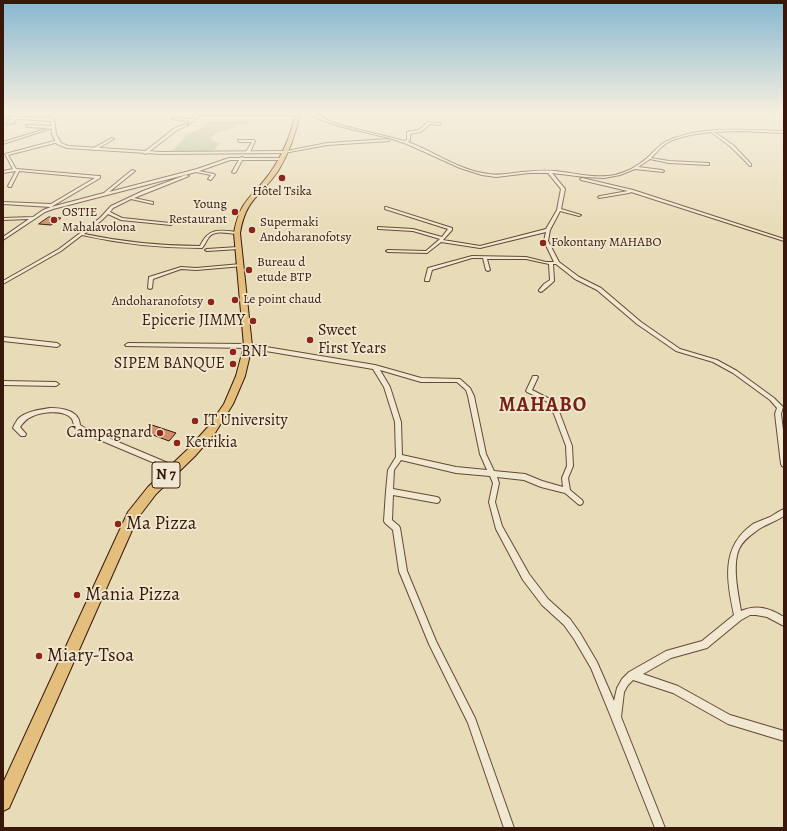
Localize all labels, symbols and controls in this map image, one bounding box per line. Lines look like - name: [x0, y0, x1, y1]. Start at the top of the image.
- marker: Hôtel Tsika: [277, 173, 287, 183]
- place label: Hôtel Tsika: [252, 184, 312, 200]
- place label: Young Restaurant: [169, 197, 227, 228]
- place label: OSTIE Mahalavolona: [62, 205, 136, 236]
- marker: Young Restaurant: [230, 207, 240, 217]
- marker: OSTIE Mahalavolona: [49, 215, 59, 225]
- place label: Supermaki Andoharanofotsy: [260, 215, 351, 246]
- marker: Supermaki Andoharanofotsy: [247, 225, 257, 235]
- place label: Fokontany MAHABO: [551, 235, 662, 251]
- marker: Fokontany MAHABO: [538, 238, 548, 248]
- place label: Bureau d etude BTP: [257, 255, 311, 286]
- marker: Bureau d etude BTP: [244, 265, 254, 275]
- place label: Le point chaud: [243, 292, 322, 308]
- place label: Andoharanofotsy: [112, 294, 203, 310]
- marker: Le point chaud: [230, 295, 240, 305]
- marker: Andoharanofotsy: [206, 297, 216, 307]
- place label: Epicerie JIMMY: [142, 311, 245, 331]
- marker: Epicerie JIMMY: [248, 316, 258, 326]
- place label: Sweet First Years: [318, 321, 387, 359]
- marker: Sweet First Years: [305, 335, 315, 345]
- place label: BNI: [241, 342, 268, 362]
- marker: BNI: [228, 347, 238, 357]
- place label: SIPEM BANQUE: [114, 354, 225, 374]
- marker: SIPEM BANQUE: [228, 359, 238, 369]
- district label: MAHABO: [499, 394, 587, 418]
- place label: IT University: [203, 411, 288, 431]
- marker: IT University: [190, 416, 200, 426]
- place label: Campagnard: [67, 423, 152, 443]
- marker: Campagnard: [155, 428, 165, 438]
- place label: Ketrikia: [185, 433, 238, 453]
- marker: Ketrikia: [172, 438, 182, 448]
- road number: N 7: [152, 462, 180, 488]
- place label: Ma Pizza: [126, 513, 196, 535]
- marker: Ma Pizza: [113, 519, 123, 529]
- place label: Mania Pizza: [85, 584, 180, 606]
- marker: Mania Pizza: [72, 590, 82, 600]
- place label: Miary-Tsoa: [47, 645, 134, 667]
- marker: Miary-Tsoa: [34, 651, 44, 661]

